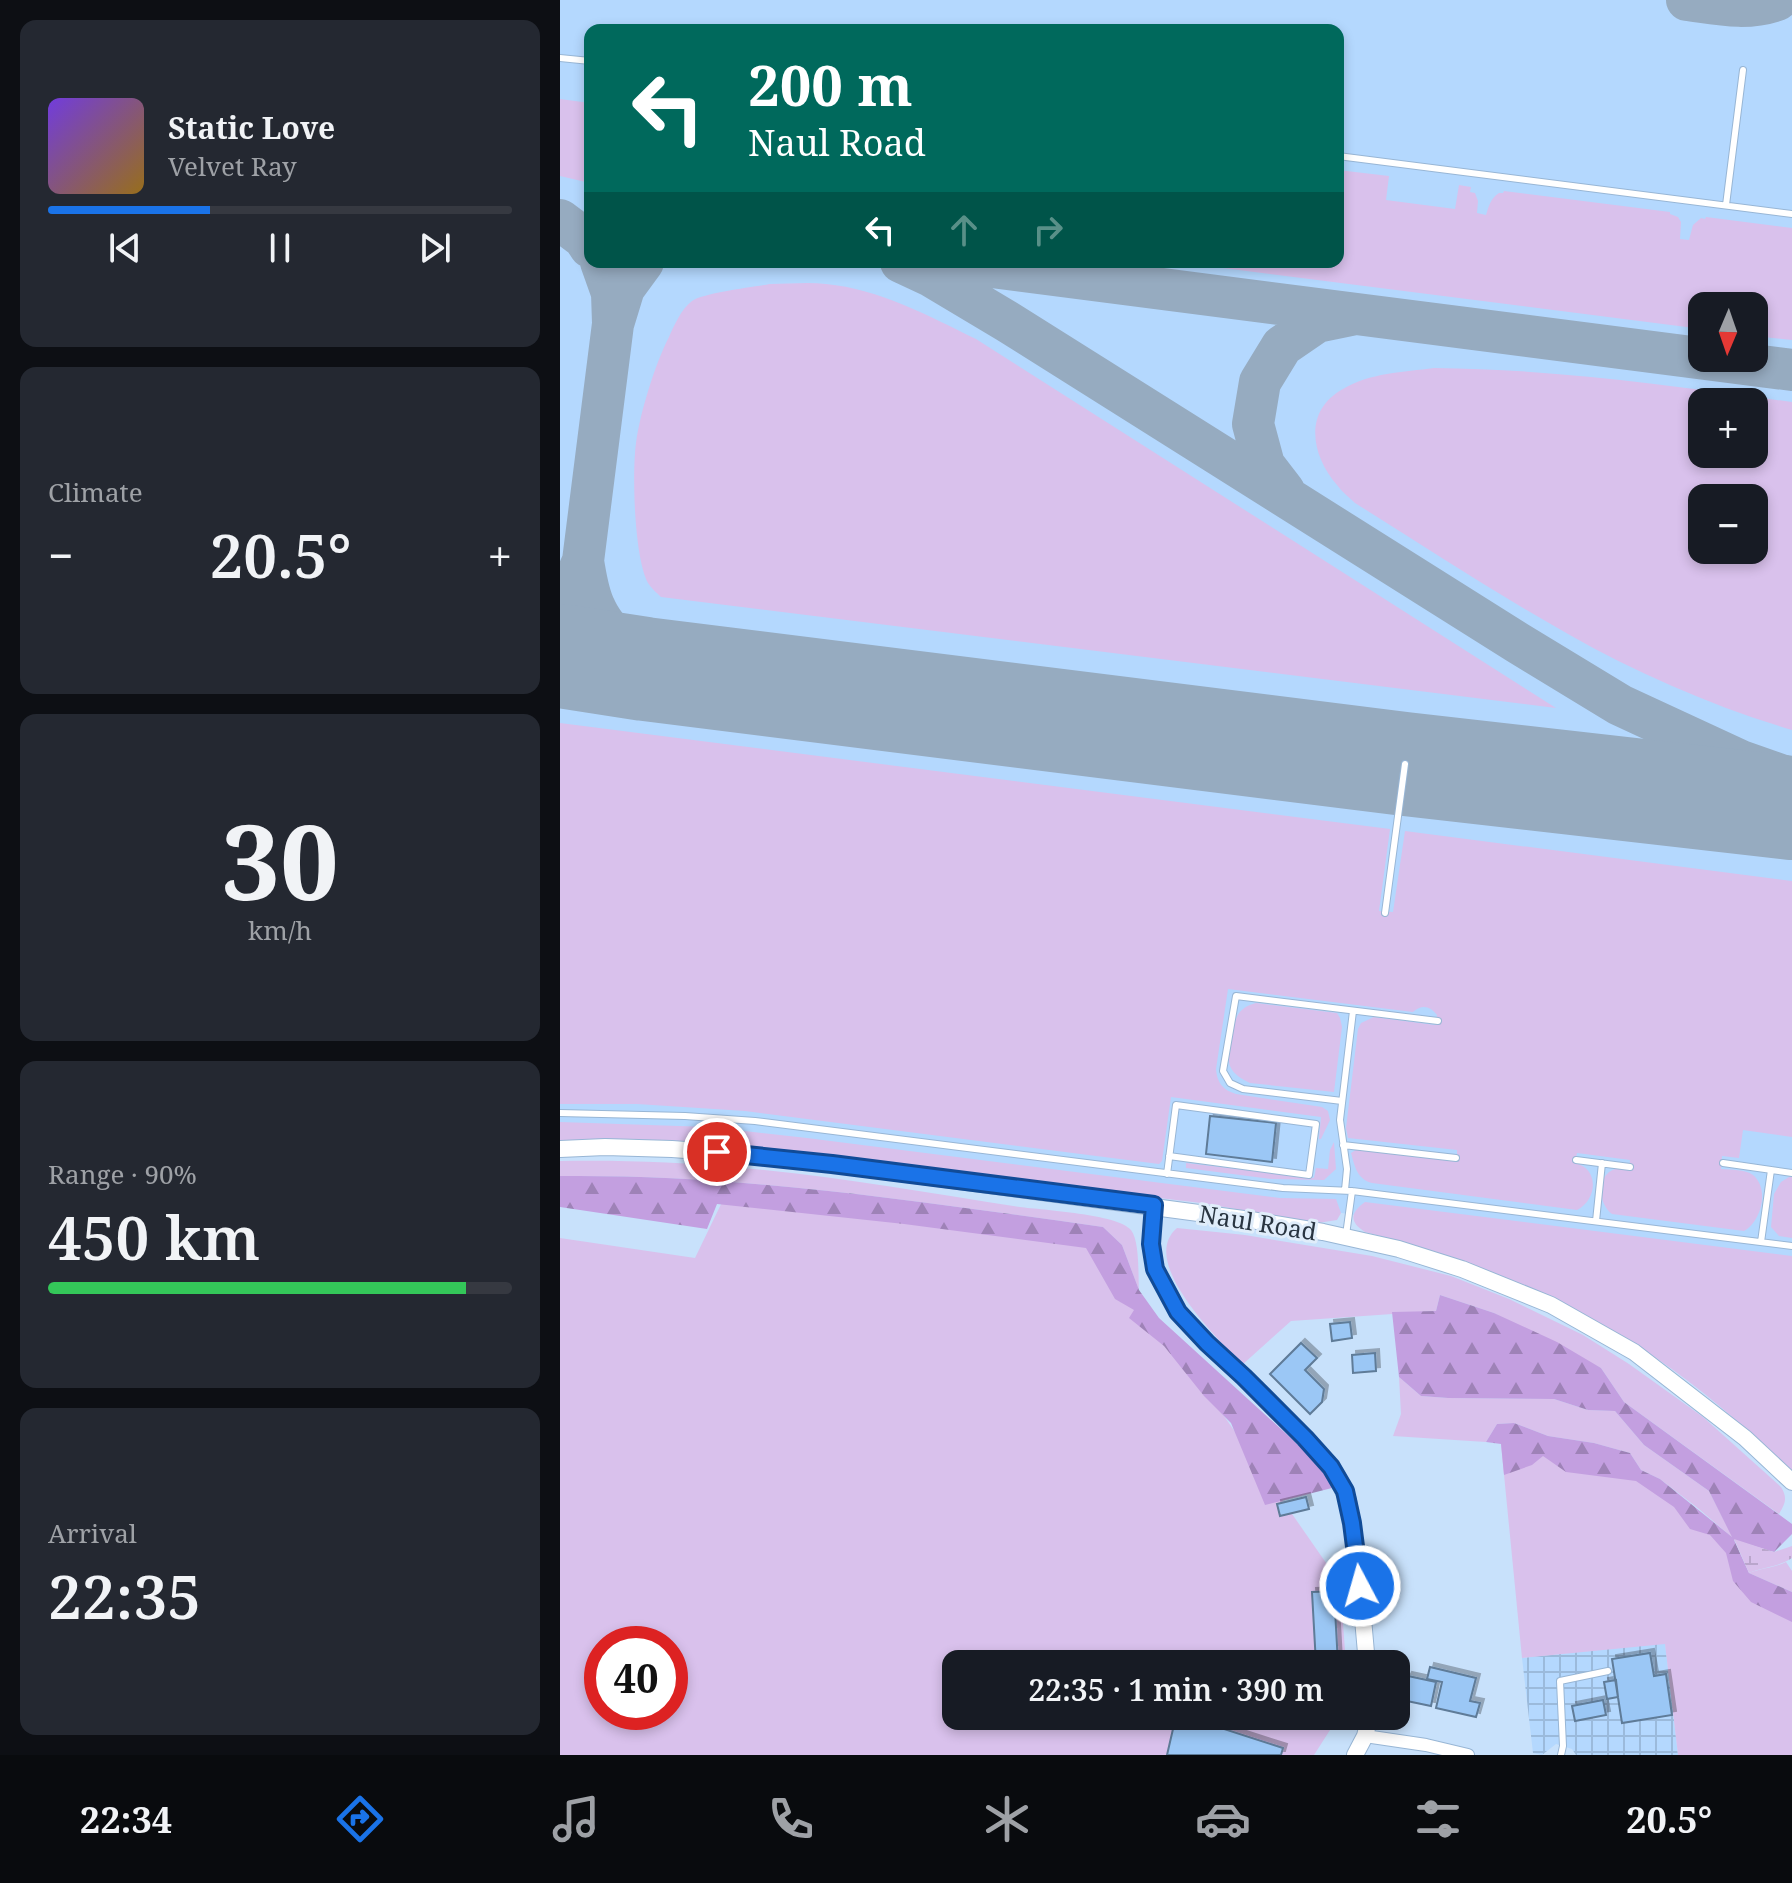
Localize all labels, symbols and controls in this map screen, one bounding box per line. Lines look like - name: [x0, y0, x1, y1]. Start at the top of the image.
- text: 200 m: [748, 46, 913, 122]
- icon: left: [616, 56, 720, 160]
- text: Static Love: [168, 107, 335, 148]
- text: Naul Road: [748, 118, 926, 167]
- text: Velvet Ray: [168, 148, 297, 184]
- icon: left: [858, 208, 902, 252]
- icon: ahead: [942, 208, 986, 252]
- icon: right: [1026, 208, 1070, 252]
- icon: previous: [103, 226, 147, 270]
- icon: pause: [258, 226, 302, 270]
- icon: next: [413, 226, 457, 270]
- north arrow: [1688, 292, 1768, 372]
- map controls: [1688, 292, 1768, 564]
- button: +: [1688, 388, 1768, 468]
- text: Climate: [48, 474, 143, 510]
- button: −: [1688, 484, 1768, 564]
- text: 20.5°: [209, 514, 351, 596]
- text: −: [48, 525, 73, 585]
- text: +: [487, 525, 512, 585]
- text: 30: [221, 789, 339, 930]
- text: km/h: [248, 912, 312, 948]
- pin: [683, 1118, 751, 1186]
- icon: arrive: [695, 1130, 739, 1174]
- text: Range · 90%: [48, 1156, 197, 1192]
- text: 450 km: [48, 1196, 260, 1278]
- street label: Naul Road: [1197, 1196, 1319, 1248]
- text: Arrival: [48, 1515, 137, 1551]
- position arrow: [1318, 1544, 1402, 1628]
- text: 22:35: [48, 1555, 201, 1637]
- speed limit sign: 40: [584, 1626, 688, 1730]
- text: 22:35 · 1 min · 390 m: [1028, 1669, 1324, 1710]
- icon: directions: [332, 1791, 388, 1847]
- icon: music: [548, 1791, 604, 1847]
- icon: phone: [763, 1791, 819, 1847]
- icon: climate: [979, 1791, 1035, 1847]
- icon: car: [1195, 1791, 1251, 1847]
- icon: filters: [1410, 1791, 1466, 1847]
- text: 22:34: [80, 1795, 172, 1844]
- text: 20.5°: [1626, 1795, 1712, 1844]

